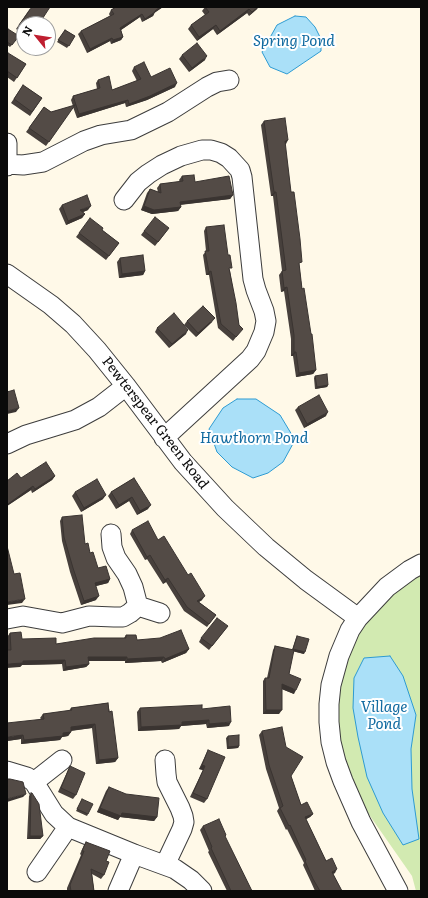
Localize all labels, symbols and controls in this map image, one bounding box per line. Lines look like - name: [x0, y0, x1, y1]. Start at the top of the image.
- north arrow: [16, 16, 56, 56]
- text: N: [17, 23, 36, 39]
- water label: Spring Pond: [253, 33, 335, 51]
- street label: Pewterspear Green Road: [98, 353, 212, 493]
- water label: Hawthorn Pond: [200, 430, 308, 448]
- water label: Village Pond: [361, 699, 407, 734]

